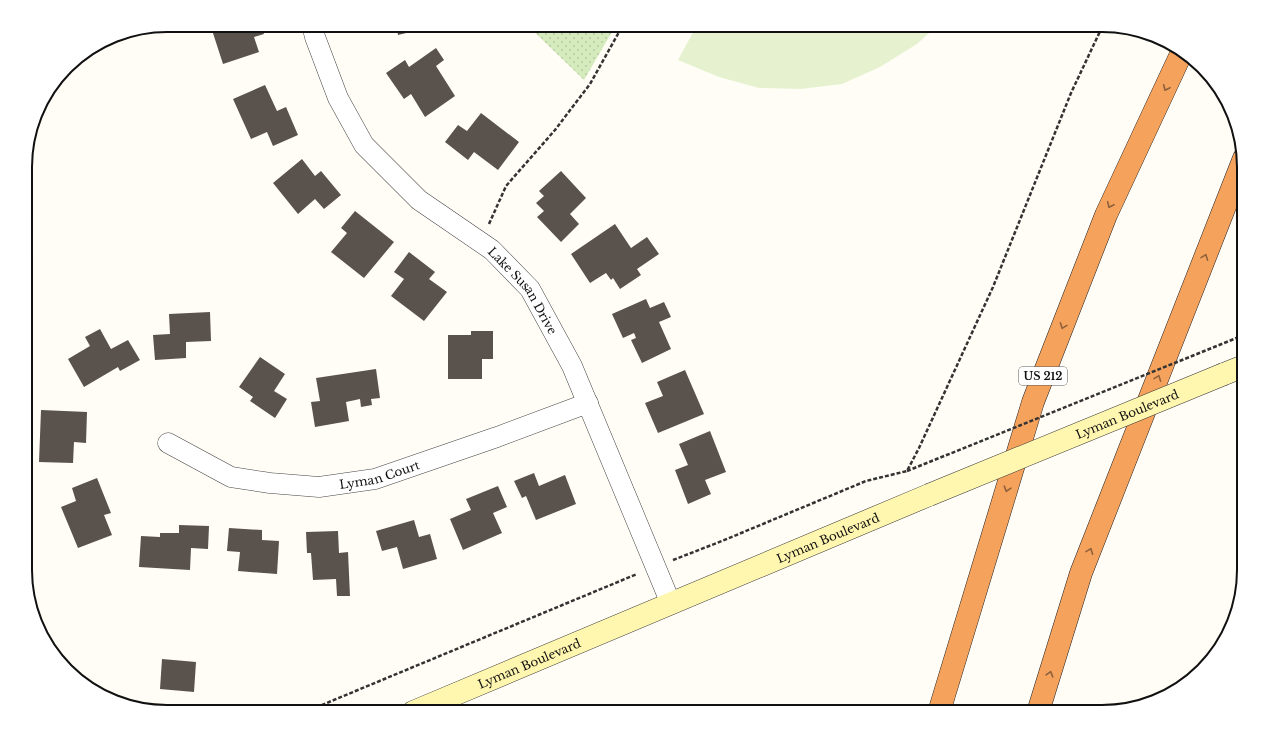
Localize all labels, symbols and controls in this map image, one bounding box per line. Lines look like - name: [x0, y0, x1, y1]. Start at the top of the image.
- one-way arrow: [1163, 83, 1171, 91]
- one-way arrow: [1107, 202, 1115, 209]
- street label: Lake Susan Drive: [485, 243, 561, 337]
- one-way arrow: [1201, 253, 1209, 260]
- one-way arrow: [1059, 323, 1067, 330]
- road number: US 212: [1019, 367, 1067, 385]
- one-way arrow: [1153, 374, 1161, 381]
- street label: Lyman Boulevard: [1073, 386, 1181, 442]
- street label: Lyman Court: [338, 457, 422, 492]
- one-way arrow: [1003, 485, 1012, 492]
- street label: Lyman Boulevard: [774, 509, 881, 566]
- one-way arrow: [1085, 547, 1093, 554]
- street label: Lyman Boulevard: [475, 635, 583, 691]
- one-way arrow: [1045, 671, 1054, 678]

